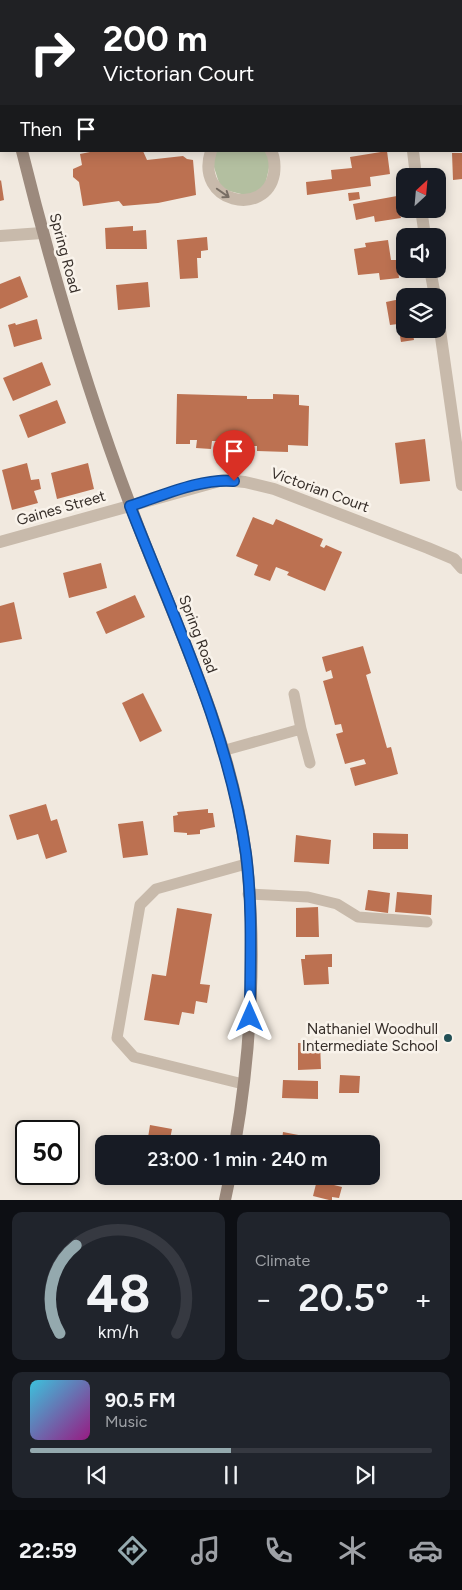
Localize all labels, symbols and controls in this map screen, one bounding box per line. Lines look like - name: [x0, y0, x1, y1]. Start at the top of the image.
- text: 200 m: [103, 18, 207, 60]
- icon: right: [20, 20, 85, 85]
- text: Victorian Court: [103, 60, 254, 87]
- icon: arrive: [72, 115, 100, 143]
- text: Then: [20, 118, 62, 141]
- north arrow: [396, 168, 446, 218]
- map controls: [396, 168, 446, 338]
- one-way arrow: [216, 188, 230, 198]
- street label: Spring Road: [46, 211, 84, 295]
- button: sound: [396, 228, 446, 278]
- button: layers: [396, 288, 446, 338]
- pin: [213, 430, 255, 481]
- icon: arrive: [220, 437, 248, 465]
- street label: Victorian Court: [268, 464, 372, 516]
- street label: Gaines Street: [14, 487, 108, 529]
- street label: Spring Road: [175, 592, 221, 676]
- position arrow: [223, 990, 275, 1042]
- place label: Nathaniel Woodhull Intermediate School: [302, 1020, 438, 1055]
- marker: Nathaniel Woodhull Intermediate School: [442, 1032, 454, 1044]
- speed limit sign: 50: [15, 1120, 80, 1185]
- text: 23:00 · 1 min · 240 m: [148, 1148, 327, 1171]
- text: Climate: [255, 1251, 310, 1270]
- text: 48: [86, 1263, 151, 1325]
- text: 20.5°: [298, 1275, 389, 1321]
- text: −: [255, 1282, 272, 1316]
- text: +: [415, 1282, 432, 1316]
- text: km/h: [98, 1321, 139, 1342]
- text: 90.5 FM: [105, 1389, 175, 1412]
- text: Music: [105, 1412, 147, 1431]
- icon: previous: [83, 1461, 111, 1489]
- icon: pause: [217, 1461, 245, 1489]
- icon: next: [351, 1461, 379, 1489]
- icon: directions: [115, 1533, 150, 1568]
- icon: music: [188, 1533, 223, 1568]
- icon: phone: [261, 1533, 296, 1568]
- icon: climate: [335, 1533, 370, 1568]
- icon: car: [408, 1533, 443, 1568]
- text: 22:59: [19, 1537, 77, 1564]

